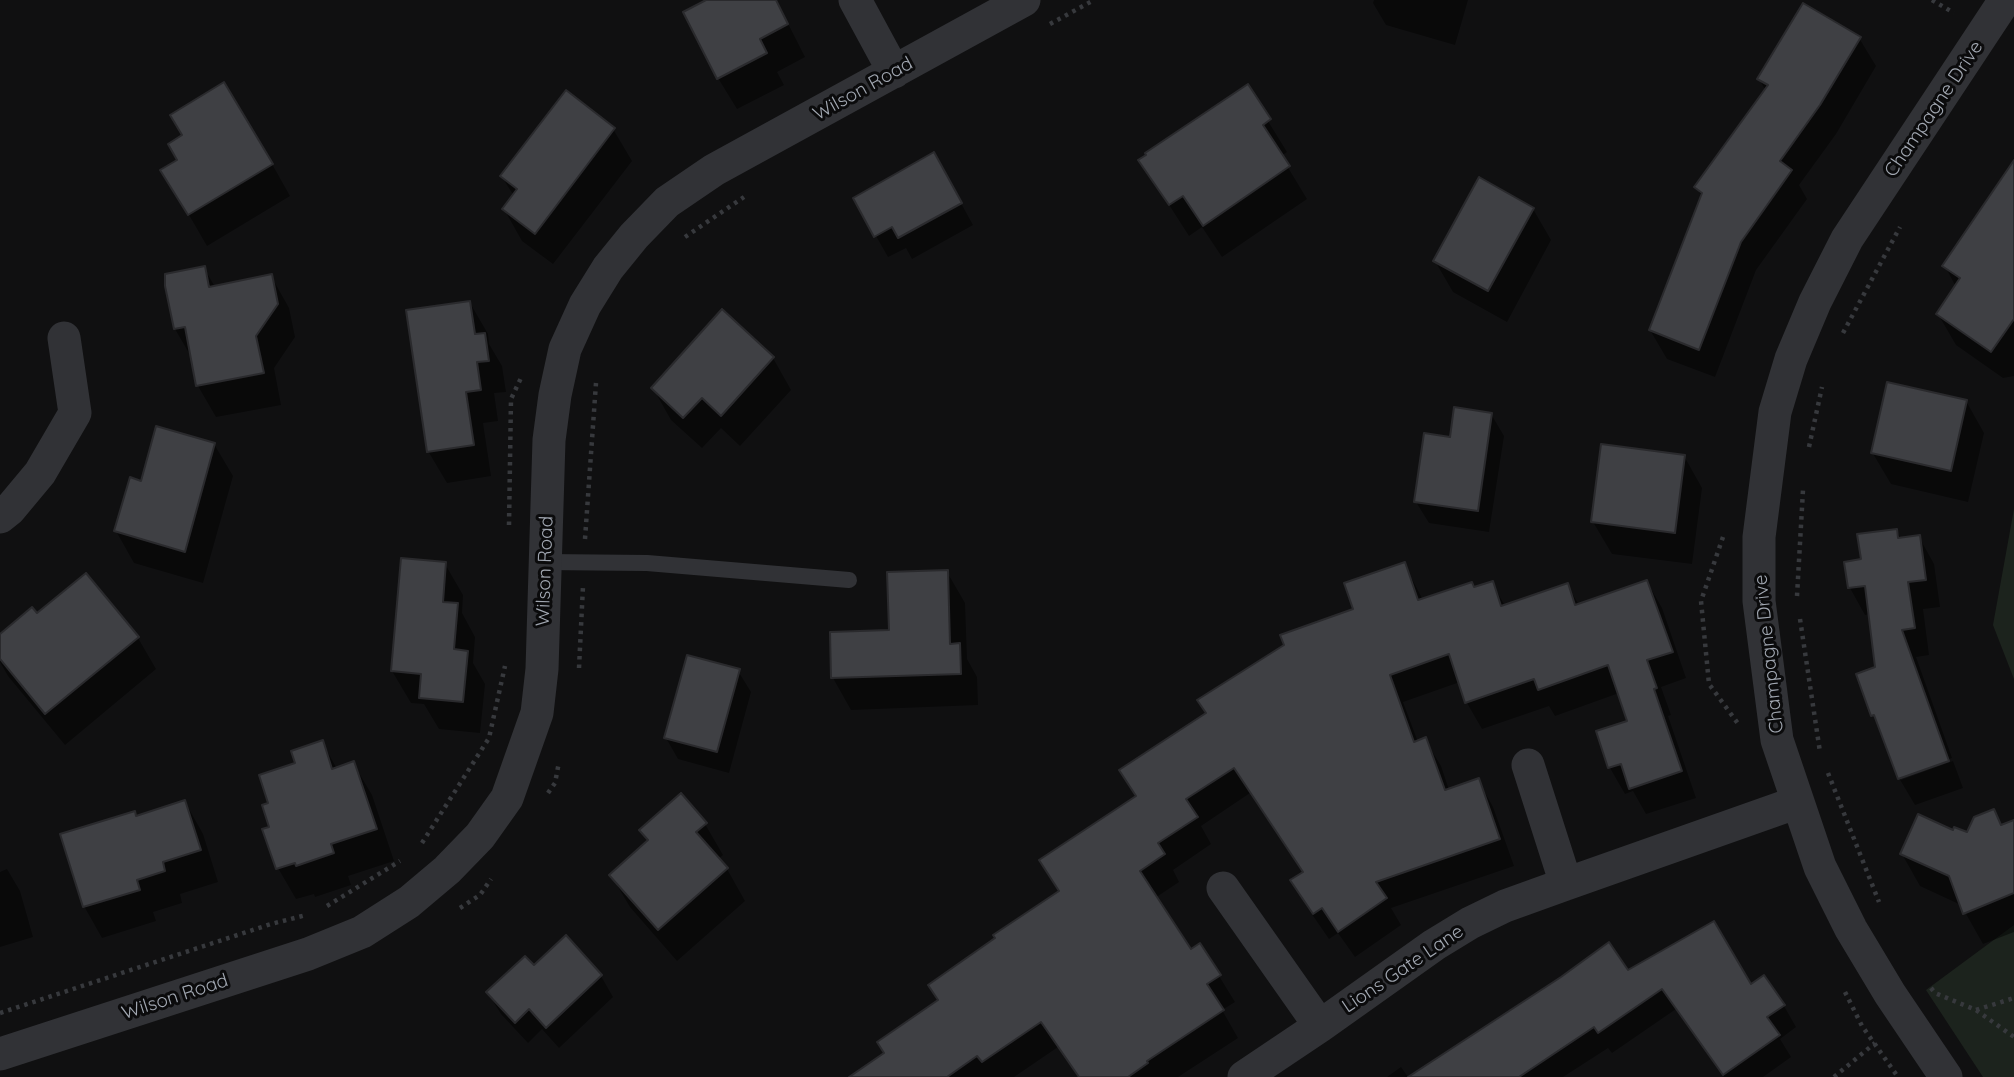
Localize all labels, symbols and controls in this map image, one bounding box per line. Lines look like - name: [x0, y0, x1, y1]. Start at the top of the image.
- street label: Champagne Drive: [1880, 36, 1988, 182]
- street label: Wilson Road: [809, 52, 917, 126]
- street label: Wilson Road: [532, 515, 558, 627]
- street label: Champagne Drive: [1749, 573, 1789, 735]
- street label: Lions Gate Lane: [1338, 920, 1468, 1018]
- street label: Wilson Road: [119, 969, 231, 1025]

